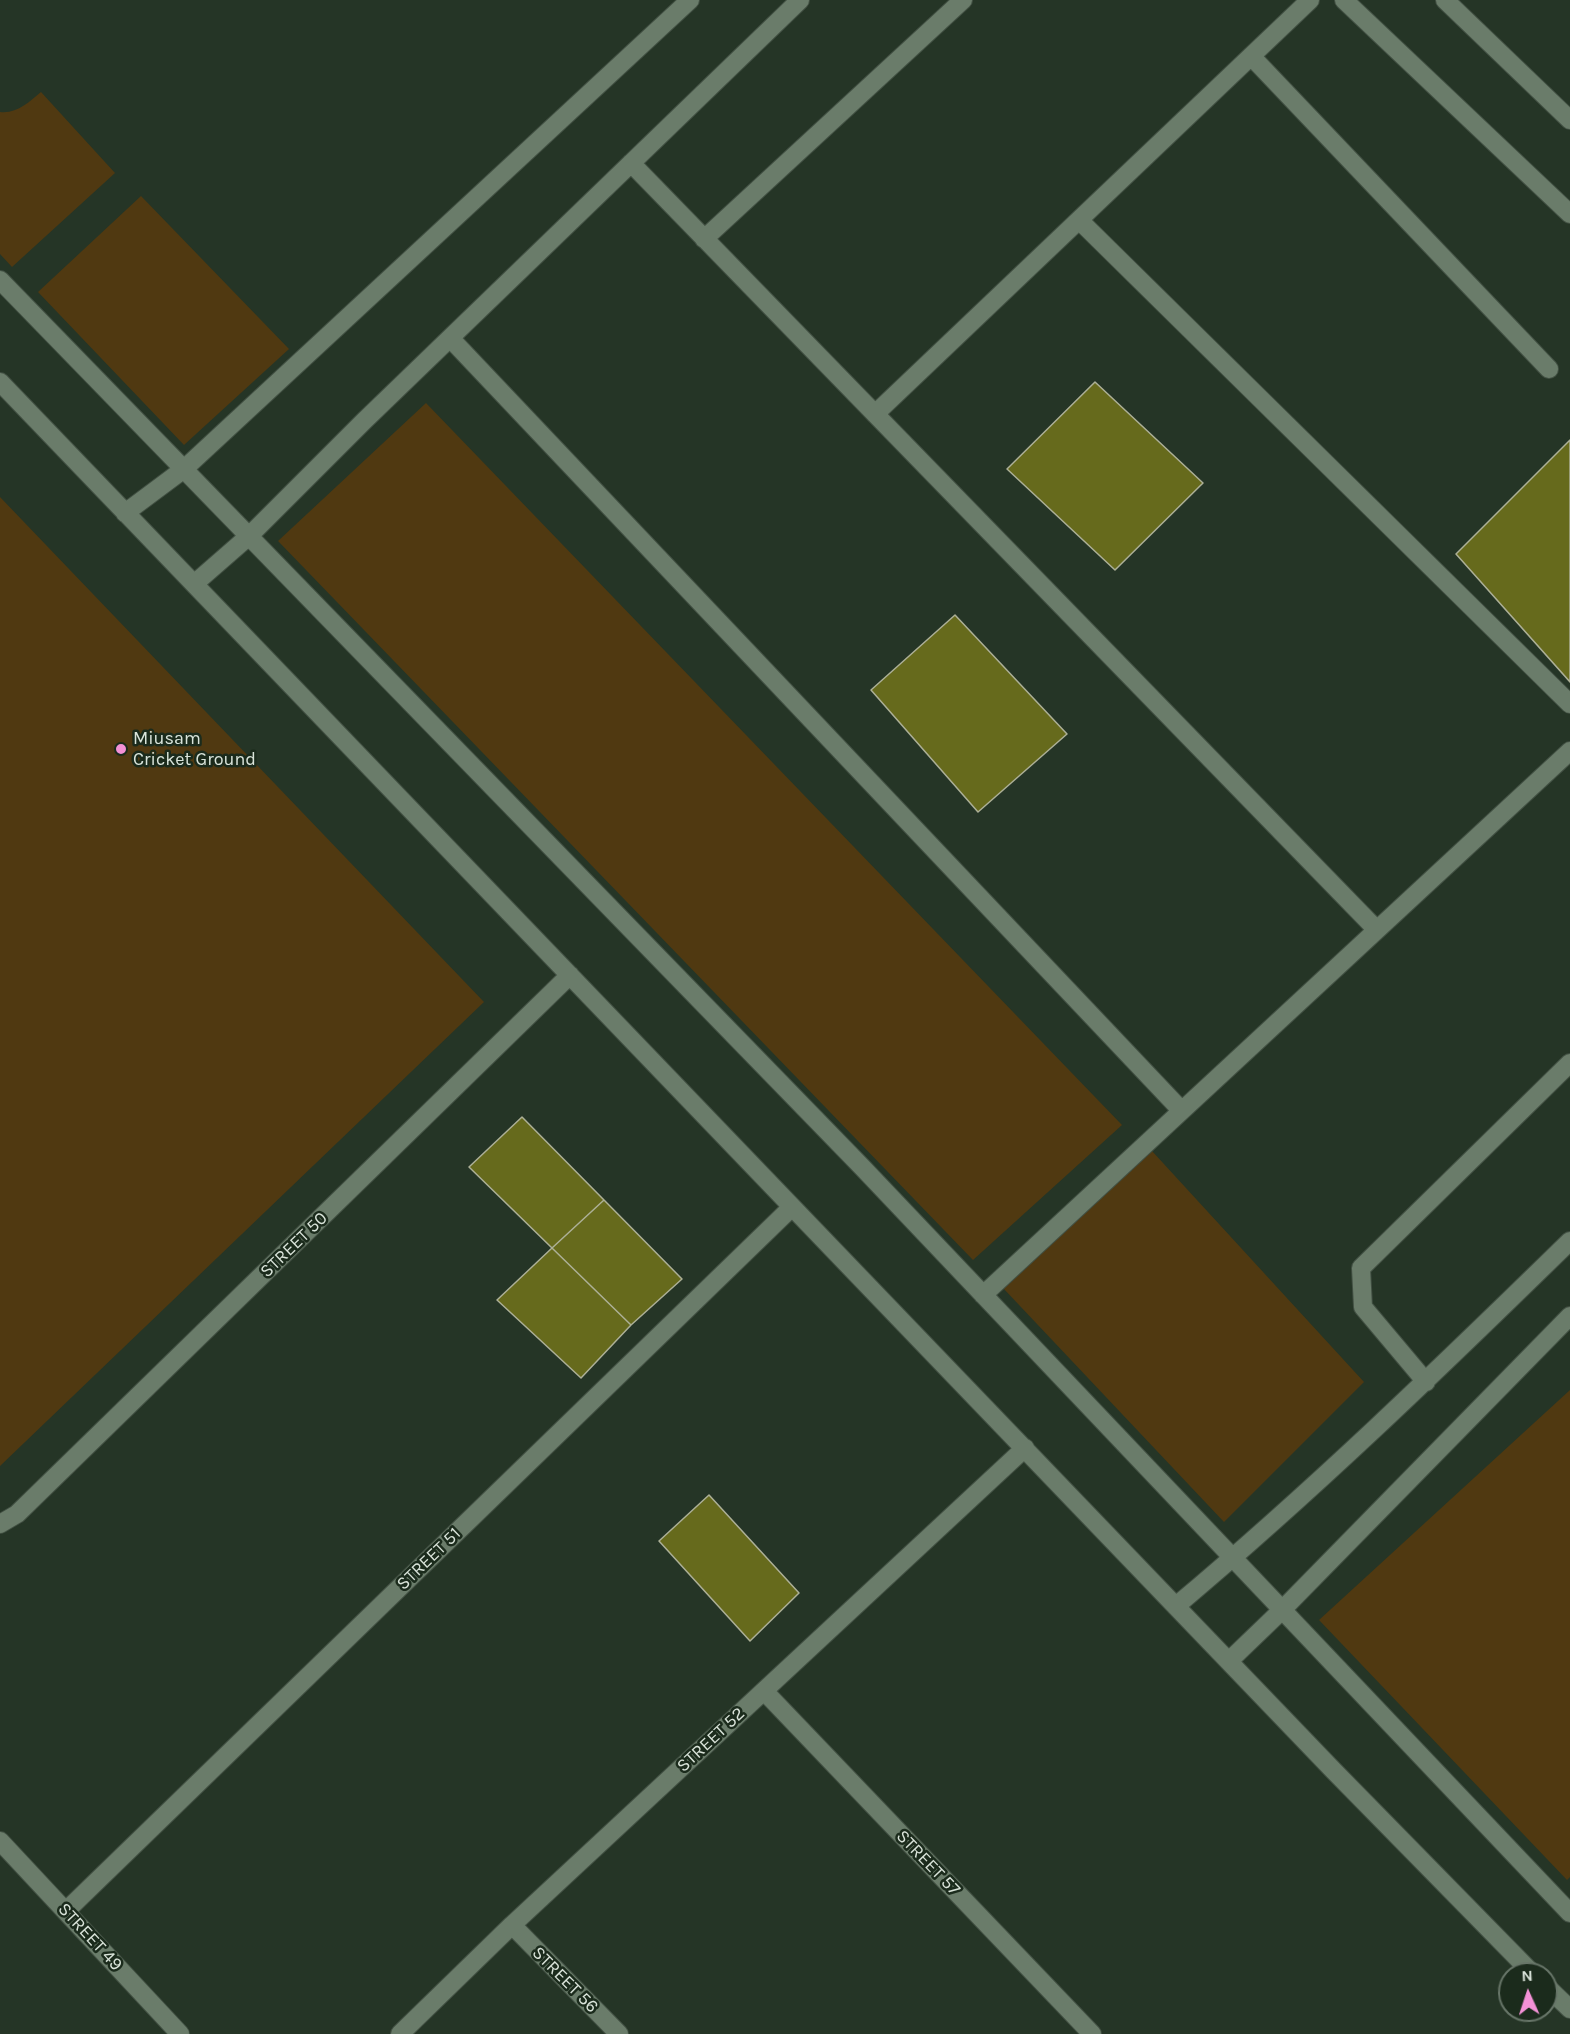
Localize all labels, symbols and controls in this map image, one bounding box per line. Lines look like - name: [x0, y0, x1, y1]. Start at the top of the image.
- place label: Miusam Cricket Ground: [133, 728, 256, 771]
- marker: Miusam Cricket Ground: [114, 742, 128, 756]
- street label: STREET 50: [256, 1208, 332, 1282]
- street label: STREET 51: [393, 1523, 465, 1595]
- street label: STREET 52: [673, 1703, 749, 1777]
- street label: STREET 57: [891, 1826, 965, 1900]
- street label: STREET 49: [53, 1899, 127, 1975]
- street label: STREET 56: [527, 1942, 603, 2018]
- north arrow: [1498, 1962, 1558, 2022]
- text: N: [1521, 1966, 1533, 1985]

